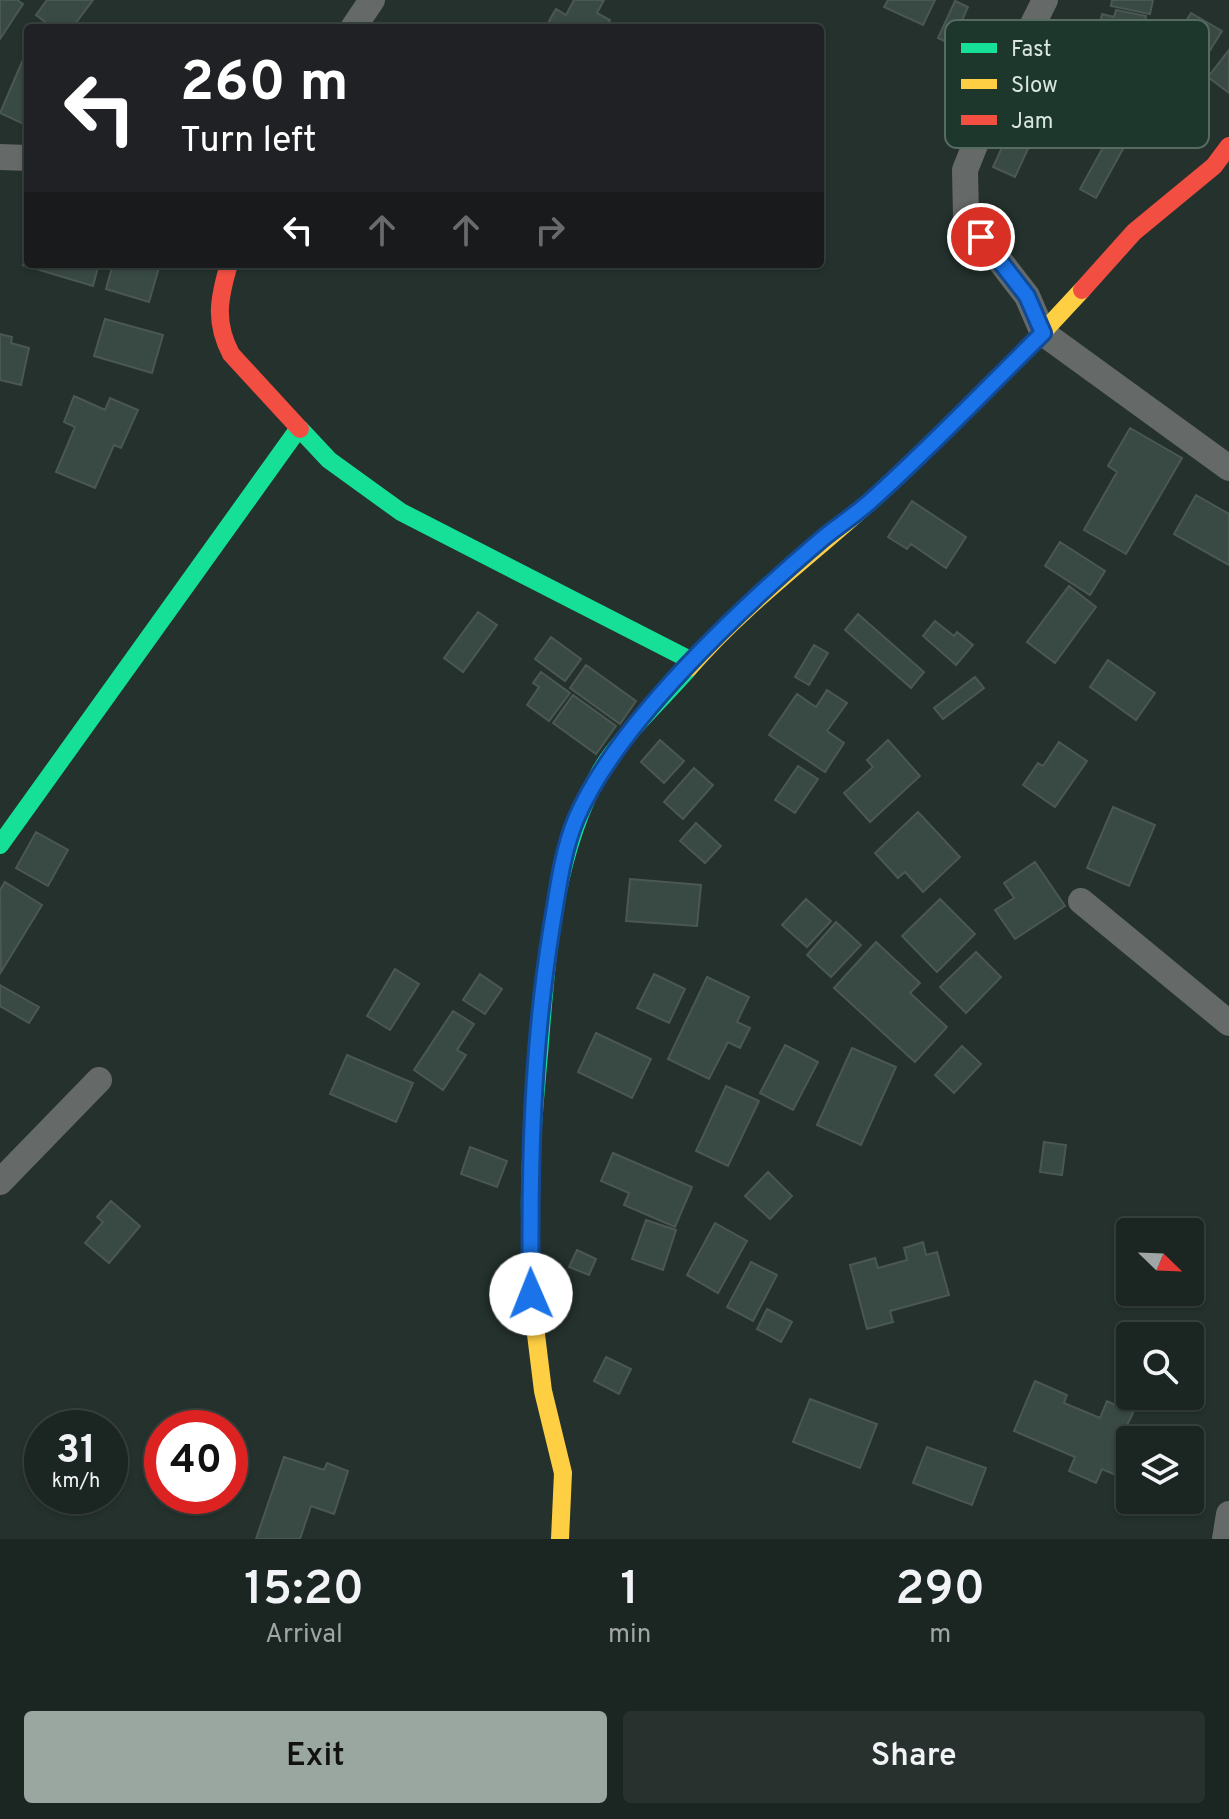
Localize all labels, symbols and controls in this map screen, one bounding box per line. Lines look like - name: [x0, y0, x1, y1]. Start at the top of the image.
- legend: [945, 20, 1209, 148]
- text: Fast: [1011, 37, 1052, 64]
- text: 260 m: [180, 50, 349, 120]
- icon: left: [48, 56, 152, 160]
- text: Slow: [1011, 73, 1058, 100]
- text: Jam: [1011, 109, 1054, 136]
- text: Turn left: [180, 119, 317, 165]
- pin: [947, 203, 1015, 271]
- icon: left: [276, 208, 320, 252]
- icon: ahead: [360, 208, 404, 252]
- icon: ahead: [444, 208, 488, 252]
- icon: right: [528, 208, 572, 252]
- icon: arrive: [959, 215, 1003, 259]
- north arrow: [1116, 1218, 1204, 1306]
- map controls: [1116, 1218, 1204, 1514]
- position arrow: [489, 1252, 573, 1336]
- button: search: [1116, 1322, 1204, 1410]
- speed limit sign: 40: [144, 1410, 248, 1514]
- button: layers: [1116, 1426, 1204, 1514]
- text: 31: [56, 1427, 96, 1477]
- text: km/h: [52, 1469, 100, 1495]
- text: 15:20: [244, 1561, 364, 1621]
- text: 1: [620, 1561, 639, 1621]
- text: 290: [895, 1561, 985, 1621]
- text: Arrival: [265, 1619, 343, 1652]
- text: min: [608, 1619, 651, 1652]
- text: m: [929, 1619, 951, 1652]
- button: Exit: [24, 1711, 607, 1803]
- button: Share: [623, 1711, 1205, 1803]

